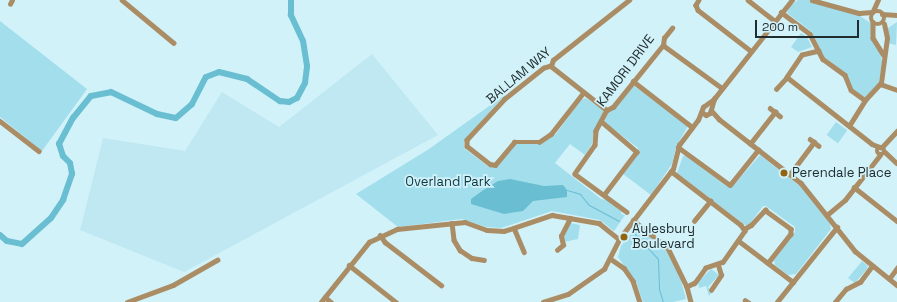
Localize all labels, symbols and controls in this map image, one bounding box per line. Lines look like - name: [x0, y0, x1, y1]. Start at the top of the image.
- scale bar: [757, 12, 861, 38]
- text: 200 m: [762, 19, 798, 35]
- street label: KAMORI DRIVE: [594, 32, 658, 110]
- street label: BALLAM WAY: [483, 44, 555, 108]
- place label: Perendale Place: [792, 165, 891, 181]
- marker: Perendale Place: [779, 168, 789, 178]
- park label: Overland Park: [405, 174, 491, 190]
- place label: Aylesbury Boulevard: [632, 222, 695, 253]
- marker: Aylesbury Boulevard: [619, 232, 629, 242]

